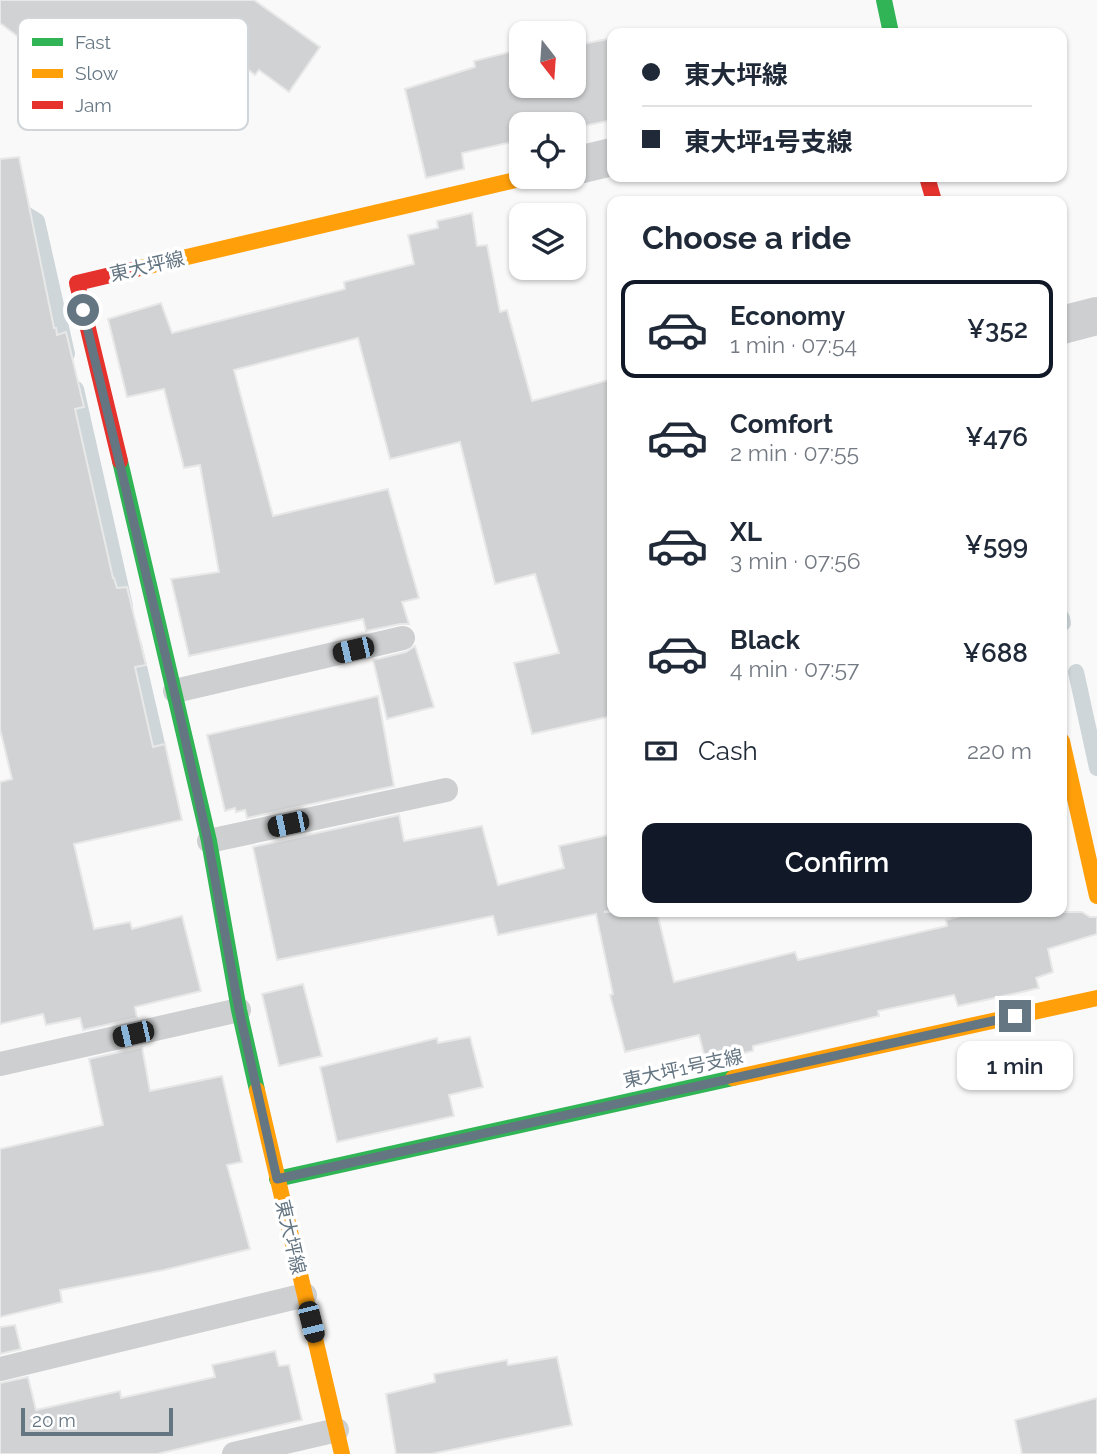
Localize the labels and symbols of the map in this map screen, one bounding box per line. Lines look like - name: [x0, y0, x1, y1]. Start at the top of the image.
- legend: [18, 18, 248, 130]
- north arrow: [509, 21, 586, 98]
- text: Fast: [75, 31, 111, 53]
- text: Slow: [75, 62, 119, 84]
- text: Jam: [75, 94, 112, 116]
- street label: 東大坪線: [107, 247, 187, 285]
- route start: [67, 294, 99, 326]
- car: [331, 635, 376, 665]
- car: [266, 809, 311, 839]
- route end: [999, 1000, 1031, 1032]
- car: [111, 1019, 156, 1049]
- callout: 1 min: [957, 1040, 1073, 1090]
- street label: 東大坪1号支線: [621, 1045, 745, 1091]
- street label: 東大坪線: [272, 1197, 310, 1277]
- car: [296, 1299, 327, 1345]
- scale bar: [21, 1405, 173, 1437]

